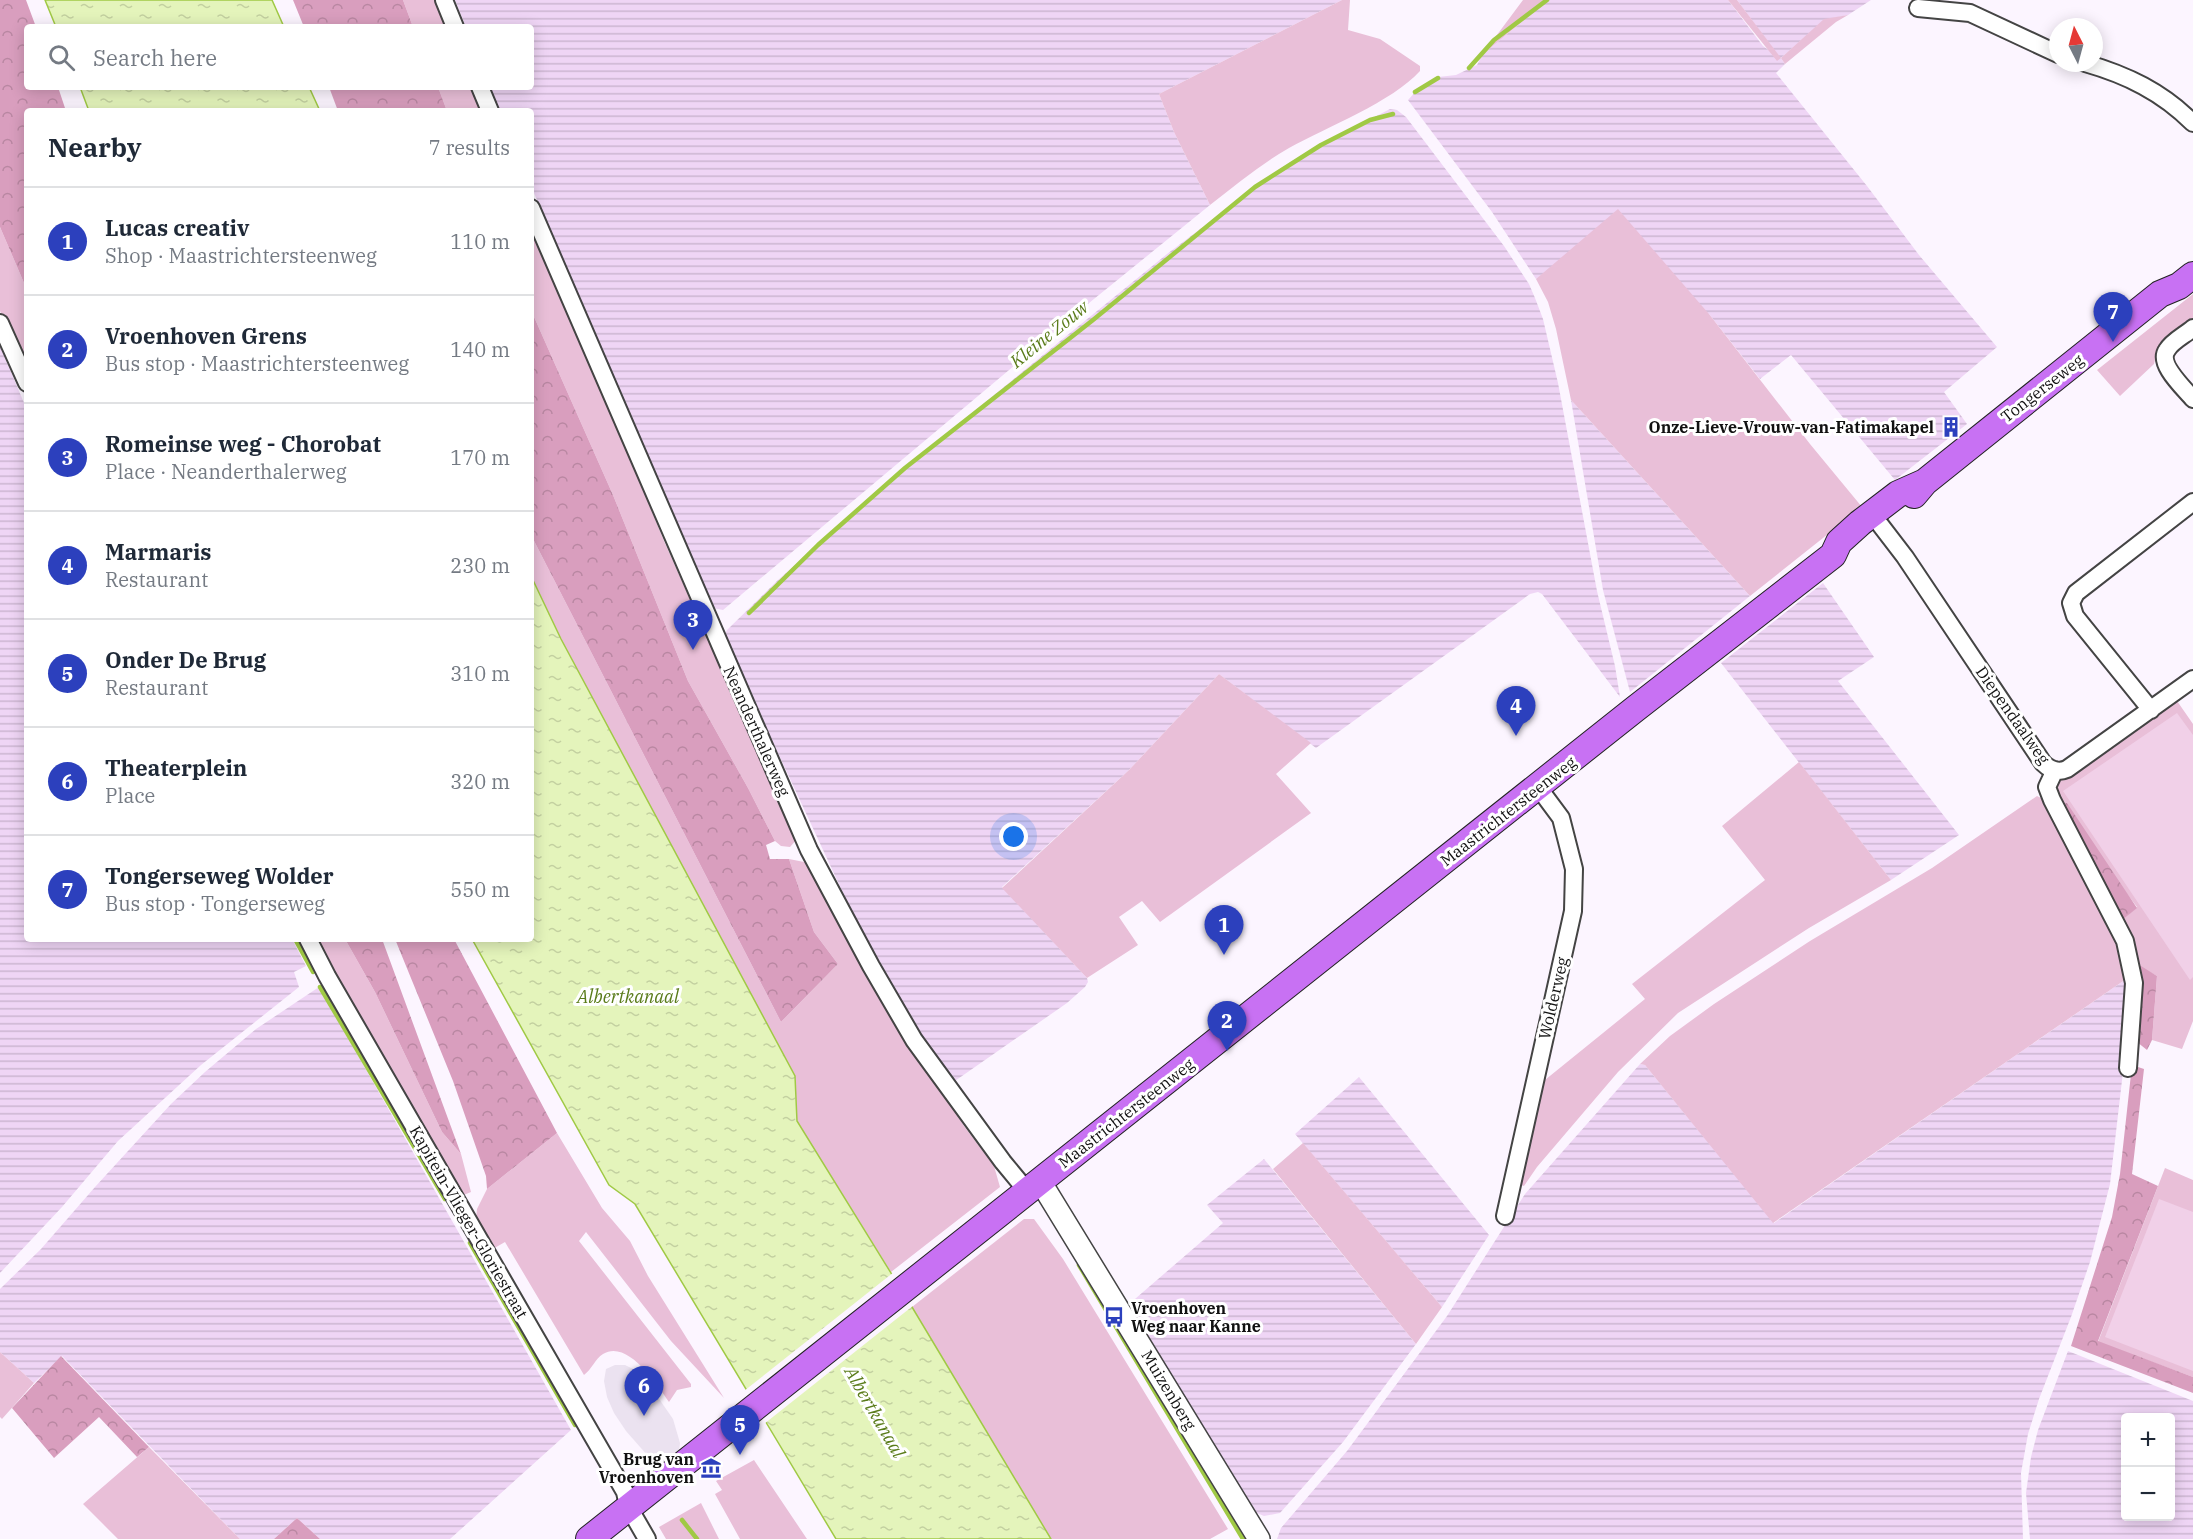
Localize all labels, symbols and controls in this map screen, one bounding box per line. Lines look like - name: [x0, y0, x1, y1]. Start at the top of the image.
- north arrow: [2049, 18, 2103, 72]
- search box: [24, 24, 534, 90]
- icon: search: [45, 41, 78, 74]
- text: Search here: [93, 43, 217, 72]
- text: Nearby: [48, 130, 142, 164]
- text: 7 results: [429, 134, 510, 161]
- text: Lucas creativ: [105, 213, 249, 242]
- text: 1: [62, 228, 74, 255]
- text: 110 m: [450, 228, 510, 255]
- text: Shop · Maastrichtersteenweg: [105, 242, 377, 269]
- pin: 7: [2094, 292, 2132, 342]
- water label: Kleine Zouw: [1004, 295, 1094, 373]
- text: Vroenhoven Grens: [105, 321, 307, 350]
- text: 2: [62, 336, 74, 363]
- text: 140 m: [450, 336, 510, 363]
- street label: Tongerseweg: [1997, 349, 2087, 426]
- text: Bus stop · Maastrichtersteenweg: [105, 350, 409, 377]
- building icon: Onze-Lieve-Vrouw-van-Fatimakapel: [1939, 415, 1963, 439]
- place label: Onze-Lieve-Vrouw-van-Fatimakapel: [1649, 417, 1934, 437]
- text: Romeinse weg - Chorobat: [105, 429, 381, 458]
- text: 3: [62, 444, 74, 471]
- text: 170 m: [450, 444, 510, 471]
- text: Place · Neanderthalerweg: [105, 458, 347, 485]
- text: Marmaris: [105, 537, 211, 566]
- text: 4: [62, 552, 74, 579]
- text: 230 m: [450, 552, 510, 579]
- text: Restaurant: [105, 566, 208, 593]
- pin: 3: [674, 600, 712, 650]
- text: Onder De Brug: [105, 645, 266, 674]
- text: 5: [62, 660, 74, 687]
- text: 310 m: [450, 660, 510, 687]
- street label: Diependaalweg: [1972, 662, 2054, 768]
- street label: Neanderthalerweg: [719, 663, 795, 800]
- text: Restaurant: [105, 674, 208, 701]
- pin: 4: [1496, 686, 1536, 736]
- street label: Maastrichtersteenweg: [1436, 752, 1580, 870]
- text: Theaterplein: [105, 753, 247, 782]
- text: 6: [62, 768, 74, 795]
- text: 320 m: [450, 768, 510, 795]
- text: Place: [105, 782, 155, 809]
- your location: [999, 822, 1028, 851]
- text: Tongerseweg Wolder: [105, 861, 334, 890]
- text: 7: [62, 876, 74, 903]
- text: 550 m: [450, 876, 510, 903]
- text: Bus stop · Tongerseweg: [105, 890, 325, 917]
- pin: 1: [1204, 906, 1244, 955]
- street label: Wolderweg: [1534, 955, 1572, 1041]
- water label: Albertkanaal: [576, 985, 680, 1008]
- pin: 2: [1208, 1002, 1246, 1051]
- street label: Maastrichtersteenweg: [1054, 1054, 1198, 1172]
- street label: Kapitein-Vlieger-Gloriestraat: [406, 1122, 533, 1322]
- place label: Vroenhoven Weg naar Kanne: [1131, 1298, 1261, 1336]
- bus stop icon: Vroenhoven Weg naar Kanne: [1102, 1305, 1126, 1329]
- street label: Muizenberg: [1137, 1346, 1201, 1434]
- water label: Albertkanaal: [839, 1361, 911, 1463]
- pin: 6: [624, 1366, 664, 1416]
- pin: 5: [720, 1406, 760, 1455]
- map controls: [2121, 1413, 2175, 1521]
- button: +: [2121, 1413, 2175, 1467]
- place label: Brug van Vroenhoven: [599, 1449, 694, 1487]
- museum icon: Brug van Vroenhoven: [699, 1456, 723, 1480]
- button: −: [2121, 1467, 2175, 1521]

